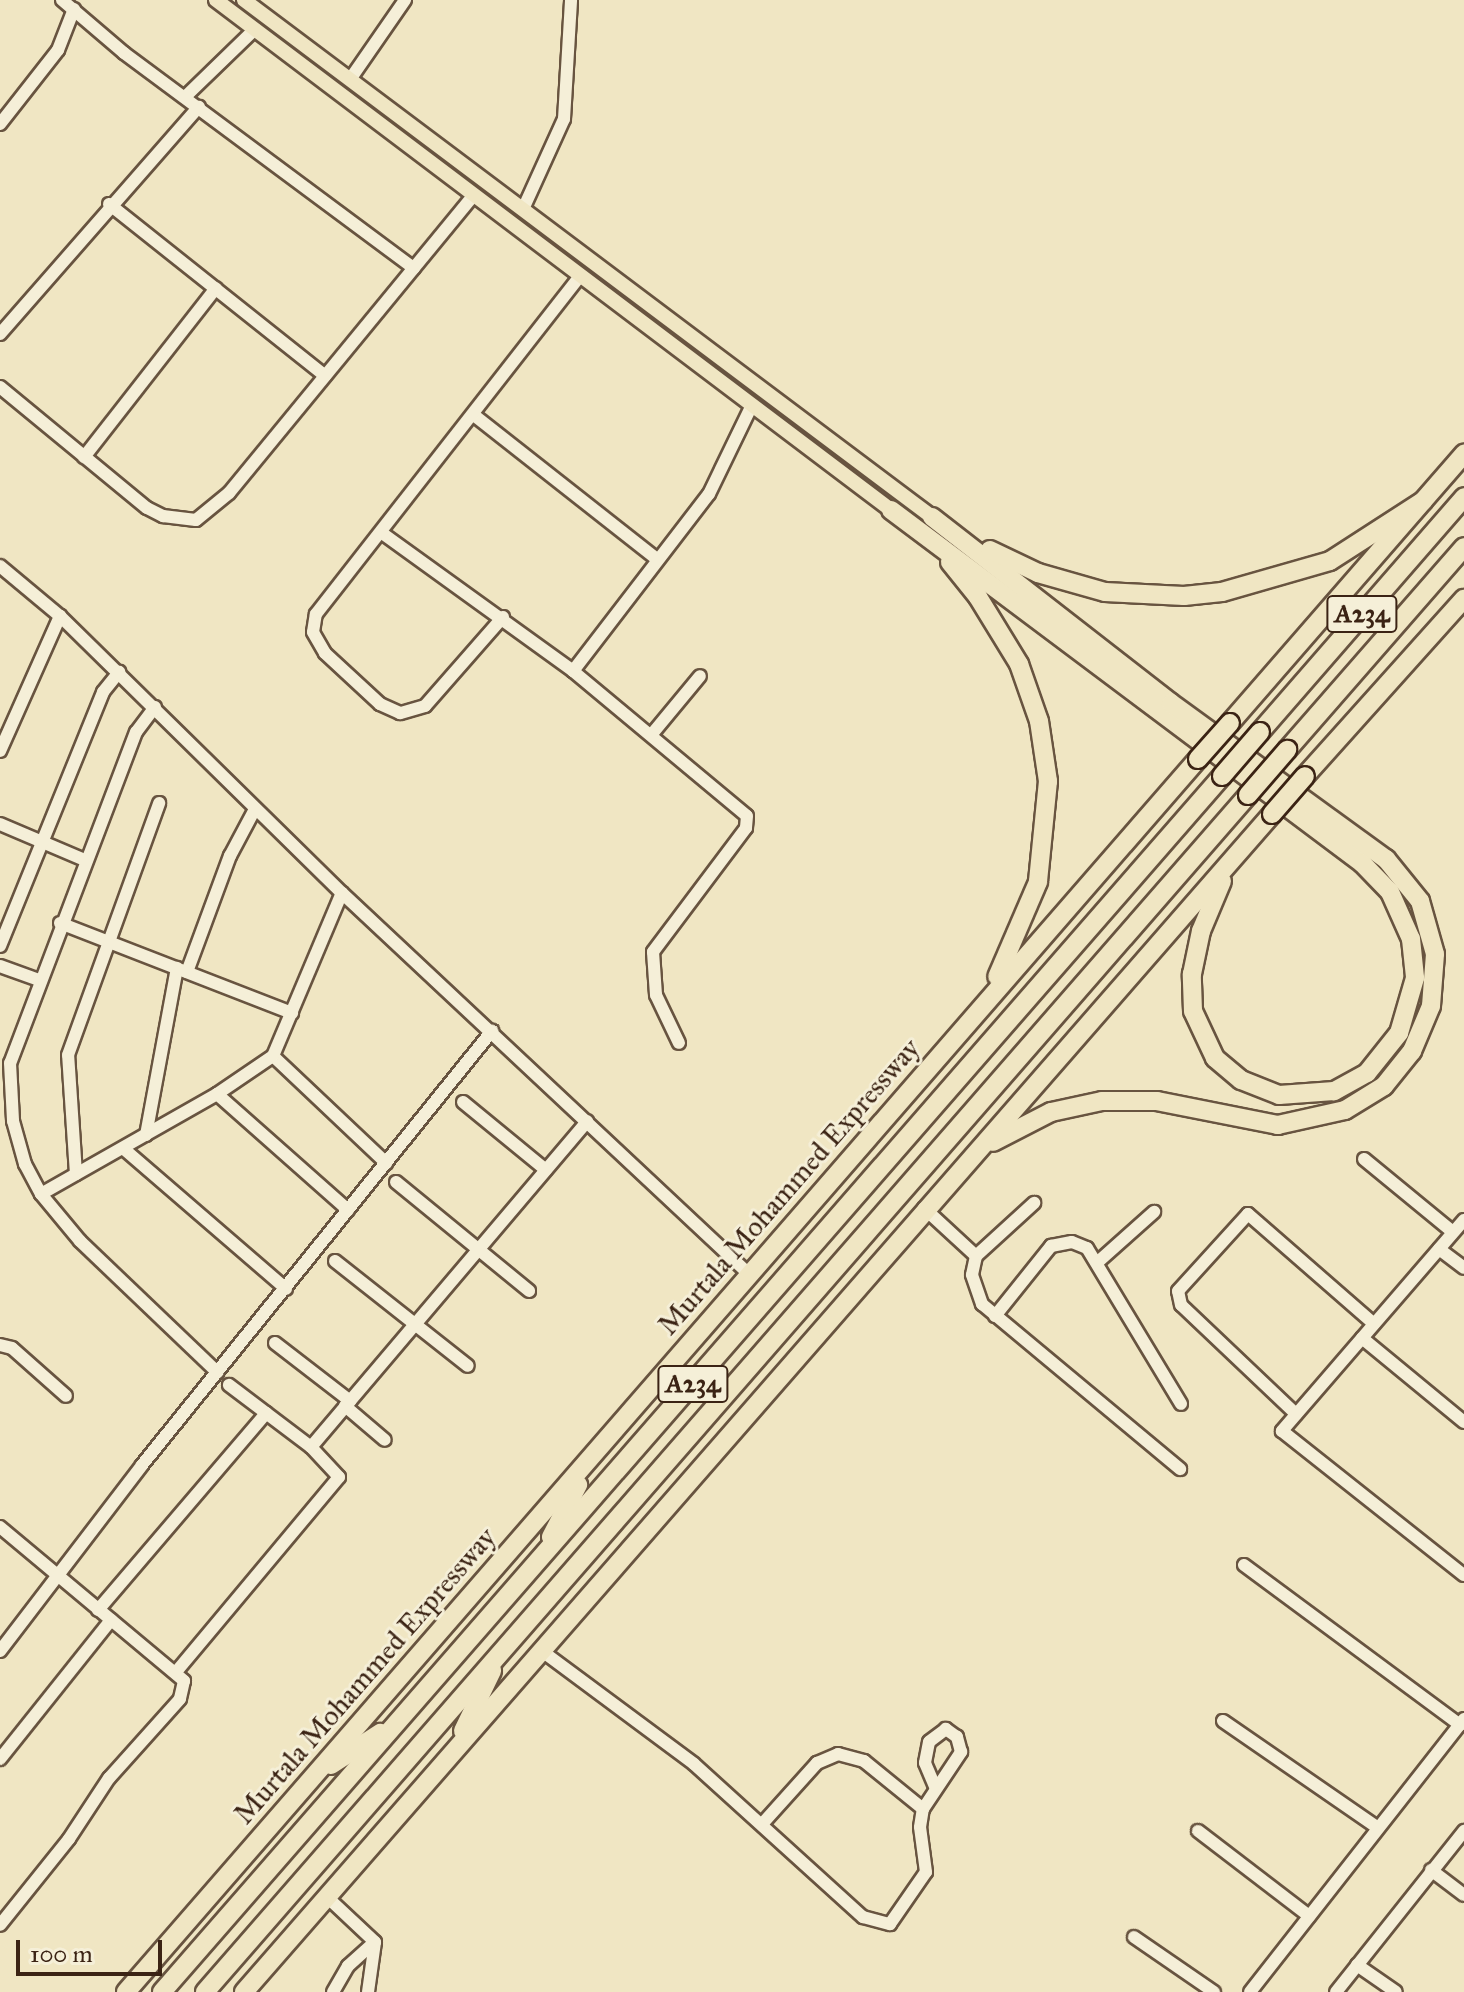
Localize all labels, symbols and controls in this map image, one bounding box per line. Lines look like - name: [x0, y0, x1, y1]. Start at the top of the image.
- road number: A234: [1326, 592, 1398, 636]
- street label: Murtala Mohammed Expressway: [651, 1032, 927, 1342]
- road number: A234: [657, 1362, 729, 1406]
- street label: Murtala Mohammed Expressway: [227, 1521, 503, 1831]
- scale bar: [20, 1924, 166, 1974]
- text: 100 m: [30, 1939, 93, 1969]

